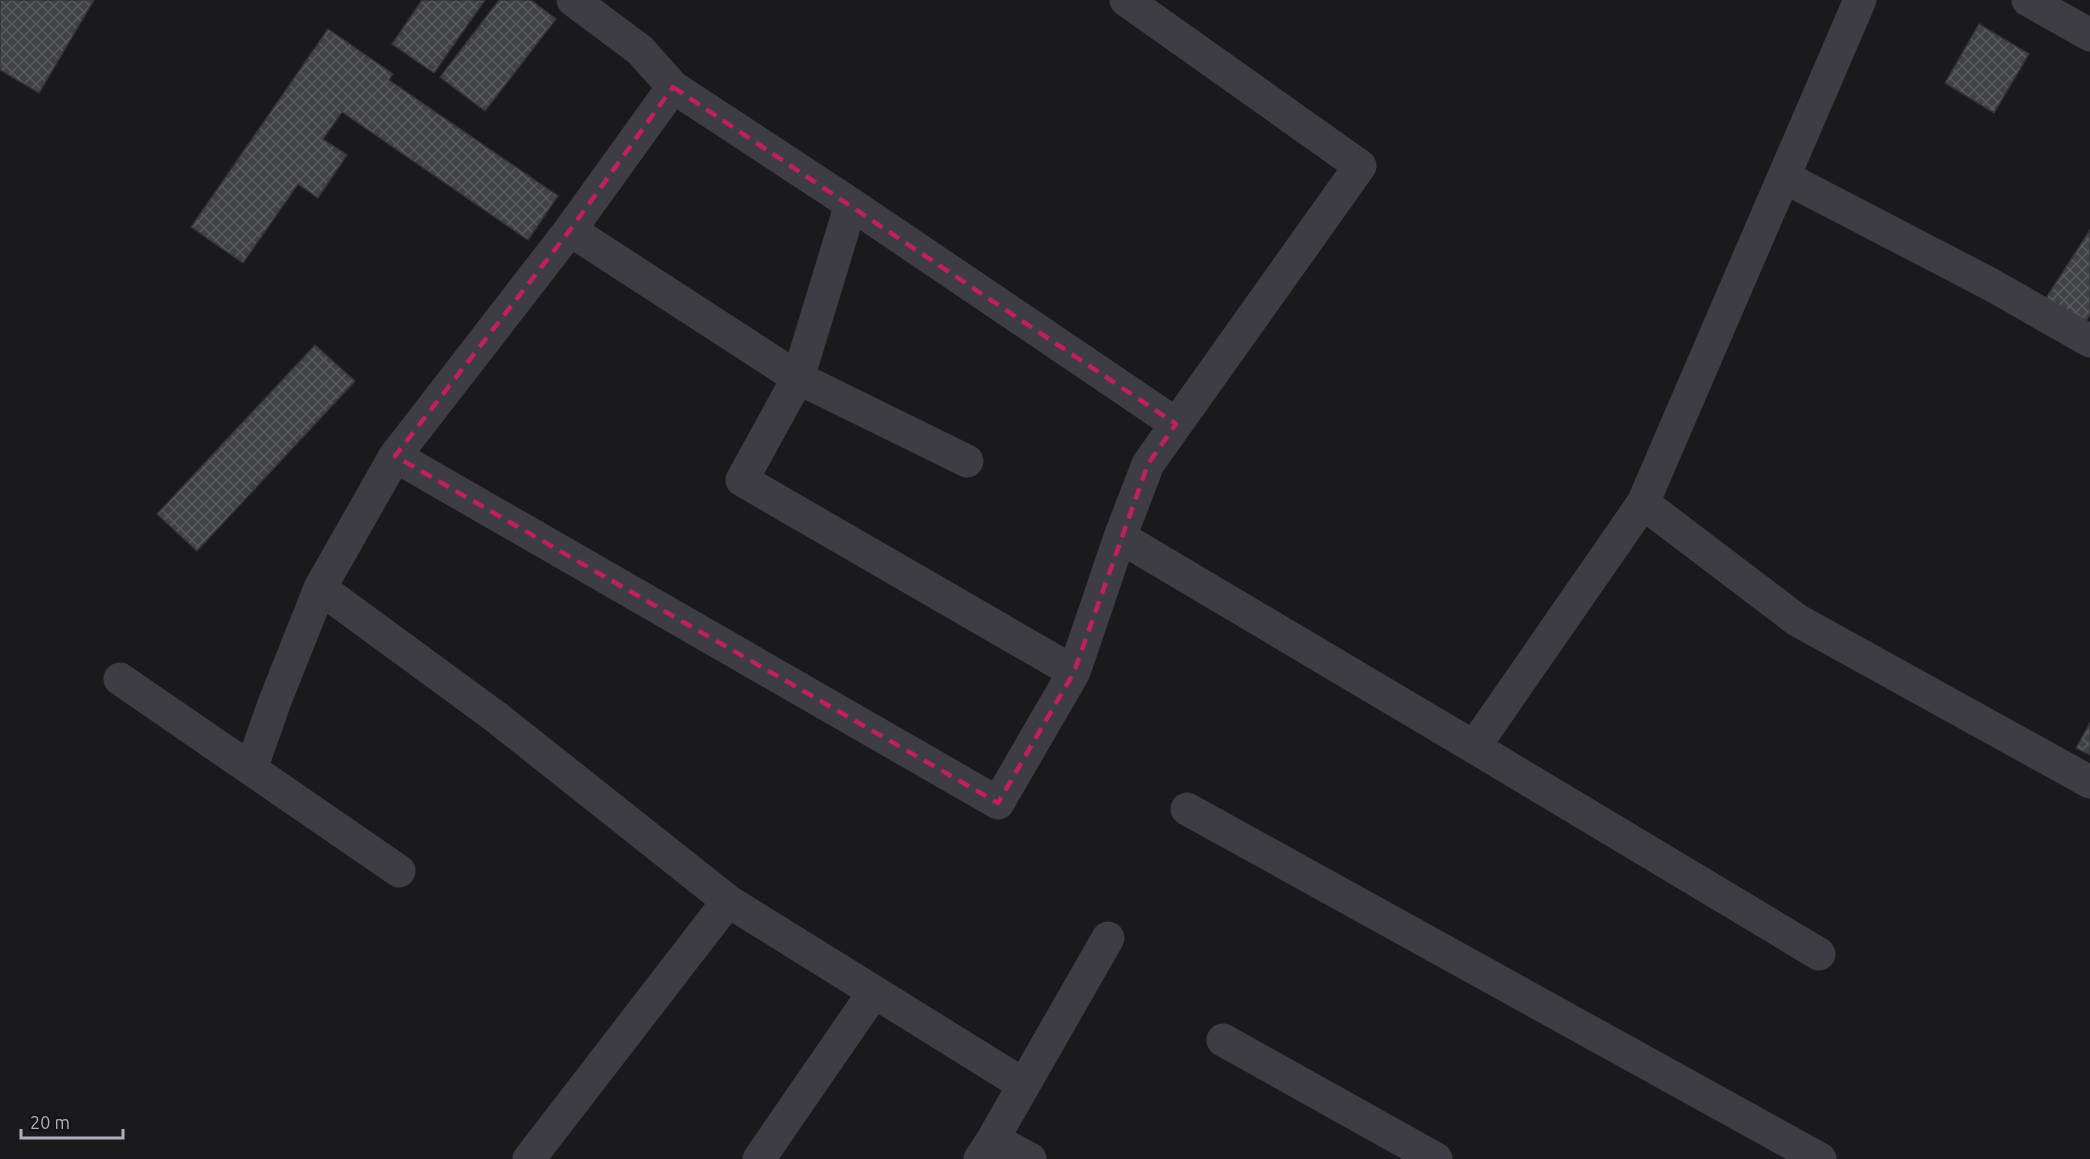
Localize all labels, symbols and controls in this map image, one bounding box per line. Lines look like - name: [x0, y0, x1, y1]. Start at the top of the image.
- scale bar: [21, 1102, 123, 1140]
- text: 20 m: [30, 1112, 70, 1132]

